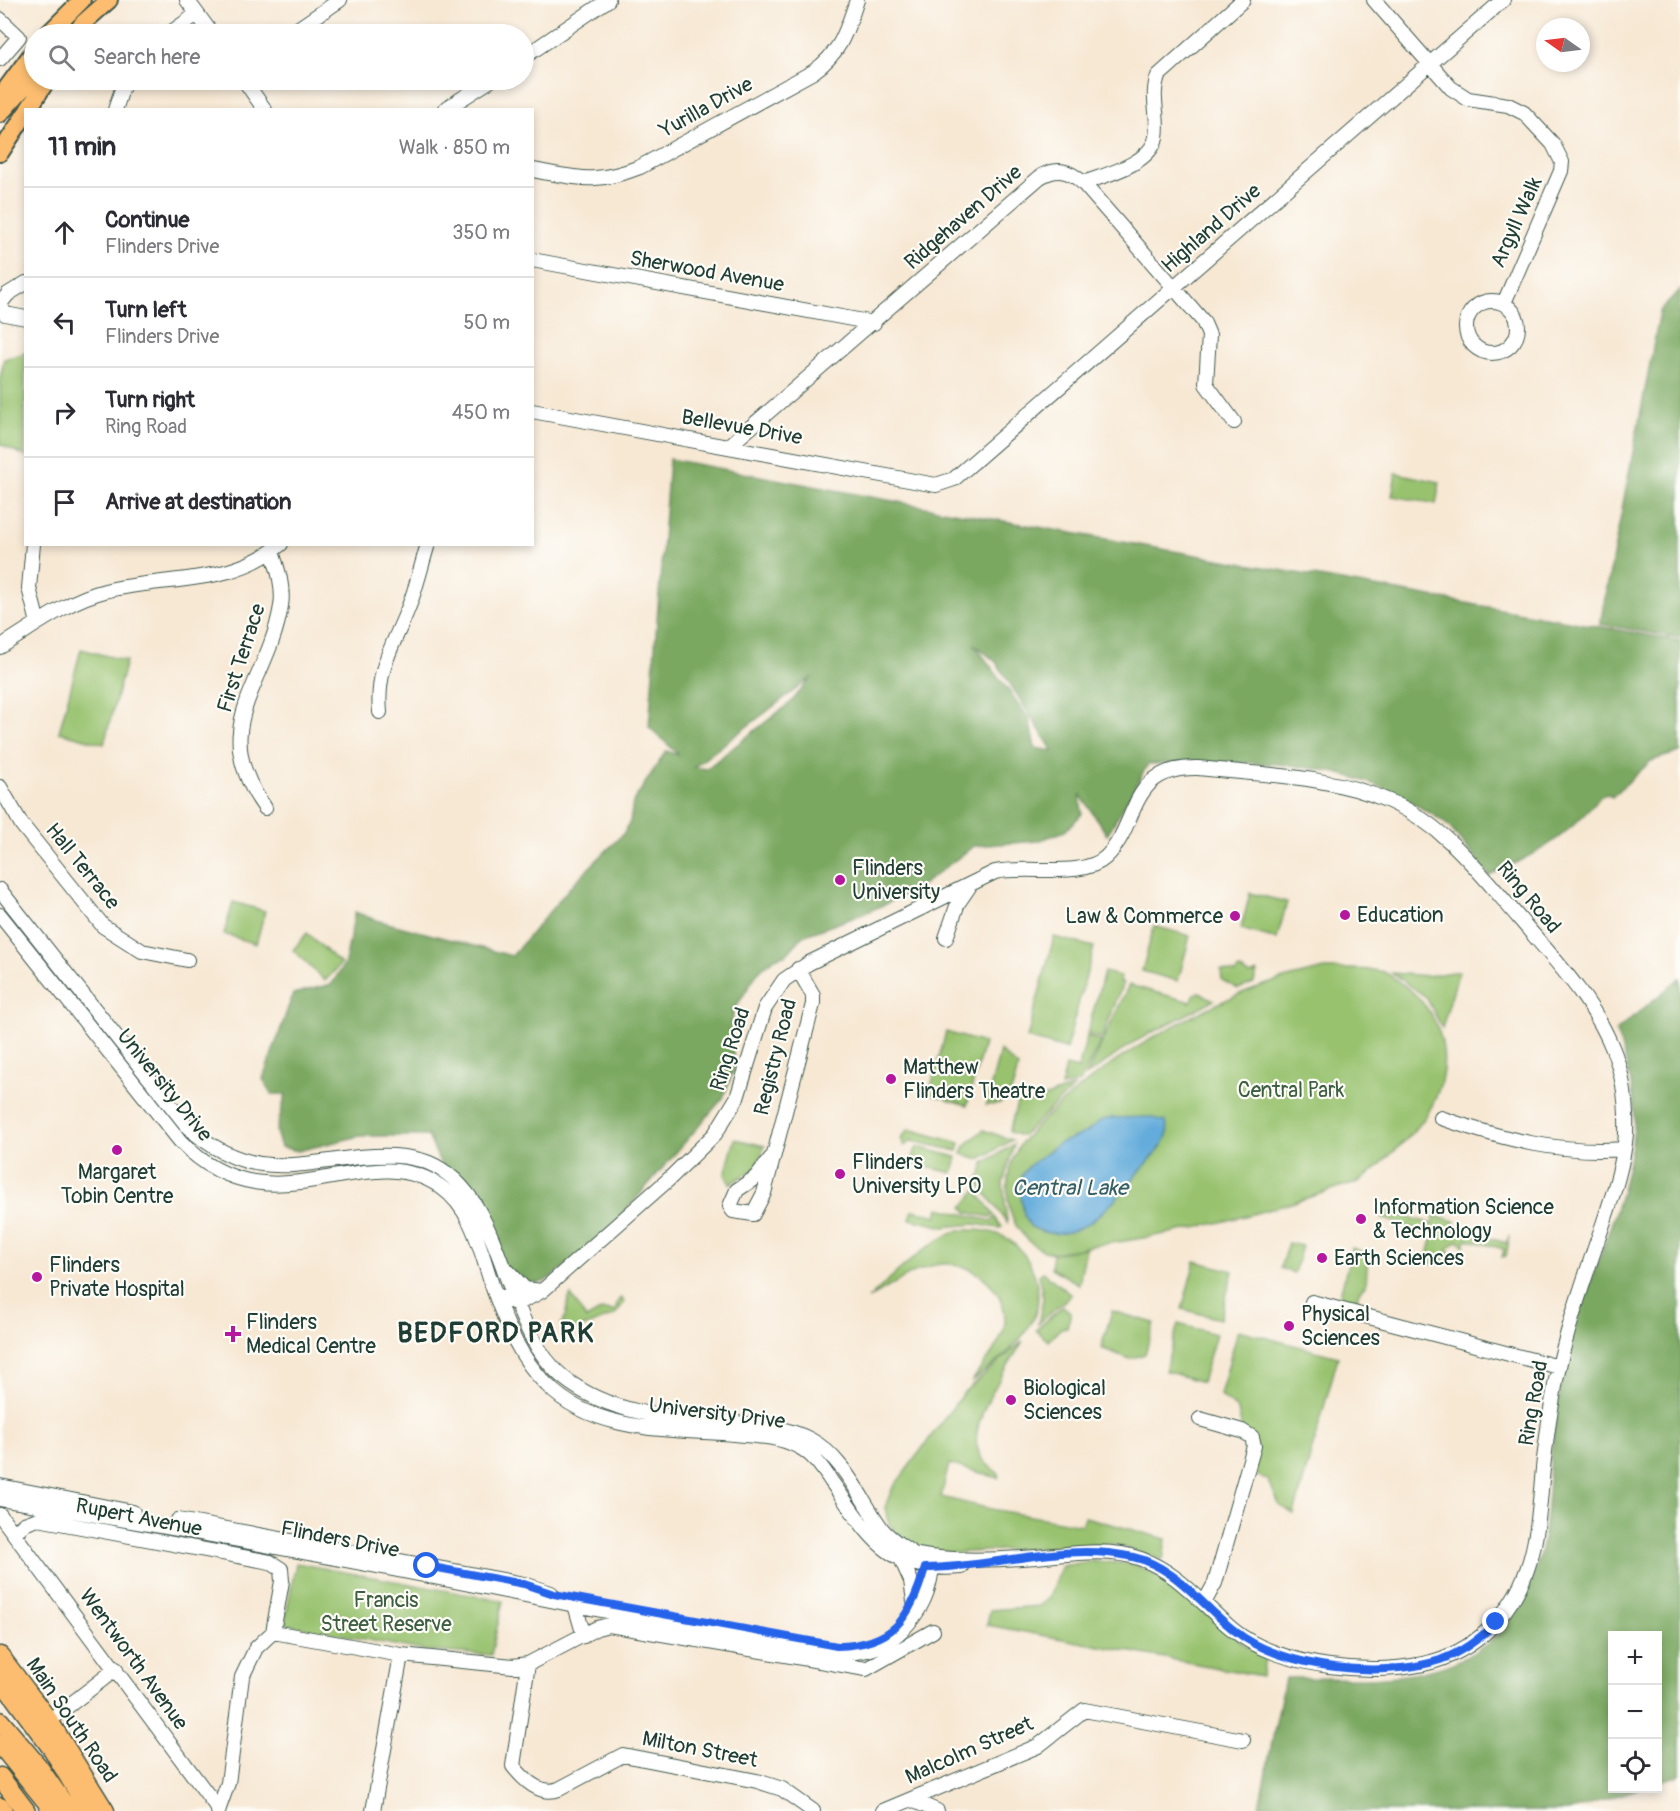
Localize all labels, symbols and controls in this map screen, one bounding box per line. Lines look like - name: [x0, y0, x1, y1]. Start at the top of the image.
- north arrow: [1536, 18, 1590, 72]
- search box: [24, 24, 534, 90]
- icon: search: [45, 41, 78, 74]
- text: Search here: [93, 43, 200, 71]
- street label: Yurilla Drive: [654, 70, 758, 145]
- text: 11 min: [48, 131, 116, 163]
- text: Walk · 850 m: [399, 135, 510, 160]
- street label: Ridgehaven Drive: [899, 158, 1028, 276]
- street label: Argyll Walk: [1484, 172, 1549, 272]
- street label: Highland Drive: [1156, 177, 1267, 279]
- text: Continue: [105, 206, 189, 234]
- icon: ahead: [48, 216, 81, 249]
- text: 350 m: [452, 220, 510, 245]
- text: Flinders Drive: [105, 234, 219, 259]
- street label: Sherwood Avenue: [628, 245, 787, 298]
- text: Turn left: [105, 296, 187, 324]
- icon: left: [48, 306, 81, 339]
- text: 50 m: [463, 310, 510, 335]
- text: Flinders Drive: [105, 324, 219, 349]
- text: Turn right: [105, 386, 195, 414]
- icon: right: [48, 396, 81, 429]
- text: 450 m: [452, 400, 510, 425]
- street label: Bellevue Drive: [679, 404, 805, 452]
- text: Ring Road: [105, 414, 187, 439]
- icon: arrive: [48, 486, 81, 519]
- text: Arrive at destination: [105, 488, 291, 516]
- street label: First Terrace: [211, 600, 272, 716]
- street label: Hall Terrace: [39, 817, 126, 916]
- place label: Flinders University: [852, 855, 940, 906]
- street label: Ring Road: [1491, 856, 1567, 939]
- marker: Flinders University: [833, 873, 847, 887]
- place label: Education: [1357, 902, 1444, 929]
- place label: Law & Commerce: [1065, 903, 1224, 930]
- marker: Education: [1338, 908, 1352, 922]
- marker: Law & Commerce: [1228, 909, 1242, 923]
- street label: Registry Road: [748, 996, 803, 1118]
- street label: Ring Road: [704, 1004, 757, 1094]
- street label: University Drive: [111, 1023, 219, 1148]
- place label: Matthew Flinders Theatre: [903, 1054, 1046, 1105]
- marker: Matthew Flinders Theatre: [884, 1072, 898, 1086]
- park label: Central Park: [1238, 1077, 1345, 1104]
- marker: Margaret Tobin Centre: [110, 1143, 124, 1157]
- place label: Flinders University LPO: [852, 1149, 981, 1200]
- place label: Margaret Tobin Centre: [61, 1159, 174, 1210]
- marker: Flinders University LPO: [833, 1167, 847, 1181]
- water label: Central Lake: [1012, 1174, 1130, 1202]
- place label: Information Science & Technology: [1373, 1194, 1554, 1245]
- marker: Information Science & Technology: [1354, 1212, 1368, 1226]
- place label: Earth Sciences: [1334, 1245, 1465, 1272]
- marker: Earth Sciences: [1315, 1251, 1329, 1265]
- place label: Flinders Private Hospital: [49, 1252, 185, 1303]
- marker: Flinders Private Hospital: [30, 1270, 44, 1284]
- place label: Physical Sciences: [1301, 1301, 1380, 1352]
- place label: Flinders Medical Centre: [246, 1309, 377, 1360]
- district label: BEDFORD PARK: [397, 1317, 595, 1350]
- marker: Physical Sciences: [1282, 1319, 1296, 1333]
- marker: Flinders Medical Centre: [224, 1325, 242, 1343]
- street label: Ring Road: [1513, 1358, 1554, 1448]
- place label: Biological Sciences: [1023, 1375, 1106, 1426]
- street label: University Drive: [647, 1392, 787, 1435]
- marker: Biological Sciences: [1004, 1393, 1018, 1407]
- street label: Rupert Avenue: [73, 1492, 205, 1543]
- street label: Flinders Drive: [278, 1515, 402, 1564]
- route start: [413, 1552, 439, 1578]
- street label: Wentworth Avenue: [73, 1583, 194, 1736]
- park label: Francis Street Reserve: [320, 1587, 452, 1638]
- route end: [1482, 1608, 1508, 1634]
- map controls: [1608, 1631, 1662, 1793]
- button: +: [1608, 1631, 1662, 1685]
- street label: Main South Road: [20, 1652, 123, 1788]
- button: −: [1608, 1685, 1662, 1739]
- street label: Malcolm Street: [901, 1710, 1038, 1791]
- street label: Milton Street: [640, 1725, 760, 1774]
- button: locate: [1608, 1739, 1662, 1793]

